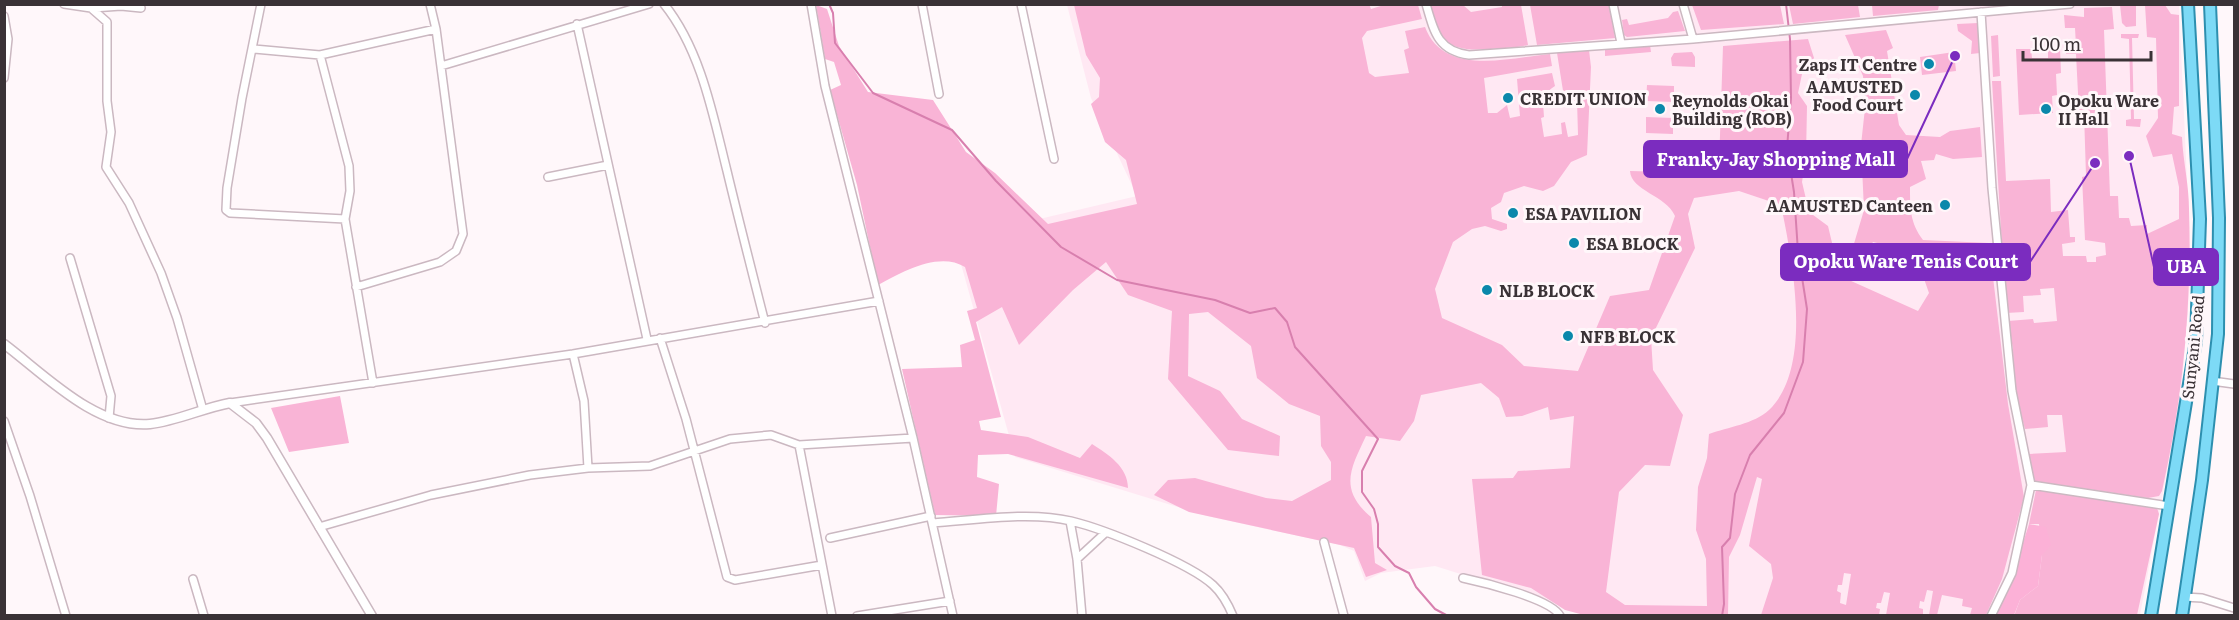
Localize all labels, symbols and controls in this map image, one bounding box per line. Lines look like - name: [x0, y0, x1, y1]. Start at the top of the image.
- scale bar: [2023, 24, 2150, 62]
- text: 100 m: [2032, 30, 2081, 57]
- place label: Zaps IT Centre: [1798, 52, 1917, 76]
- marker: Zaps IT Centre: [1922, 57, 1936, 71]
- place label: AAMUSTED Food Court: [1806, 74, 1903, 116]
- place label: CREDIT UNION: [1520, 86, 1647, 110]
- place label: Reynolds Okai Building (ROB): [1672, 88, 1792, 130]
- marker: AAMUSTED Food Court: [1908, 88, 1922, 102]
- place label: Opoku Ware II Hall: [2058, 88, 2159, 130]
- marker: CREDIT UNION: [1501, 91, 1515, 105]
- marker: Reynolds Okai Building (ROB): [1653, 102, 1667, 116]
- marker: Opoku Ware II Hall: [2039, 102, 2053, 116]
- callout: Franky-Jay Shopping Mall: [1644, 141, 1907, 177]
- text: Franky-Jay Shopping Mall: [1657, 145, 1896, 172]
- place label: AAMUSTED Canteen: [1766, 193, 1933, 217]
- marker: AAMUSTED Canteen: [1938, 198, 1952, 212]
- place label: ESA PAVILION: [1525, 201, 1642, 225]
- marker: ESA PAVILION: [1506, 206, 1520, 220]
- place label: ESA BLOCK: [1586, 231, 1680, 255]
- marker: ESA BLOCK: [1567, 236, 1581, 250]
- callout: Opoku Ware Tenis Court: [1781, 244, 2030, 280]
- text: Opoku Ware Tenis Court: [1794, 247, 2019, 274]
- callout: UBA: [2154, 249, 2218, 285]
- text: UBA: [2166, 252, 2206, 279]
- place label: NLB BLOCK: [1499, 278, 1595, 302]
- marker: NLB BLOCK: [1480, 283, 1494, 297]
- street label: Sunyani Road: [2175, 294, 2209, 400]
- place label: NFB BLOCK: [1580, 324, 1676, 348]
- marker: NFB BLOCK: [1561, 329, 1575, 343]

